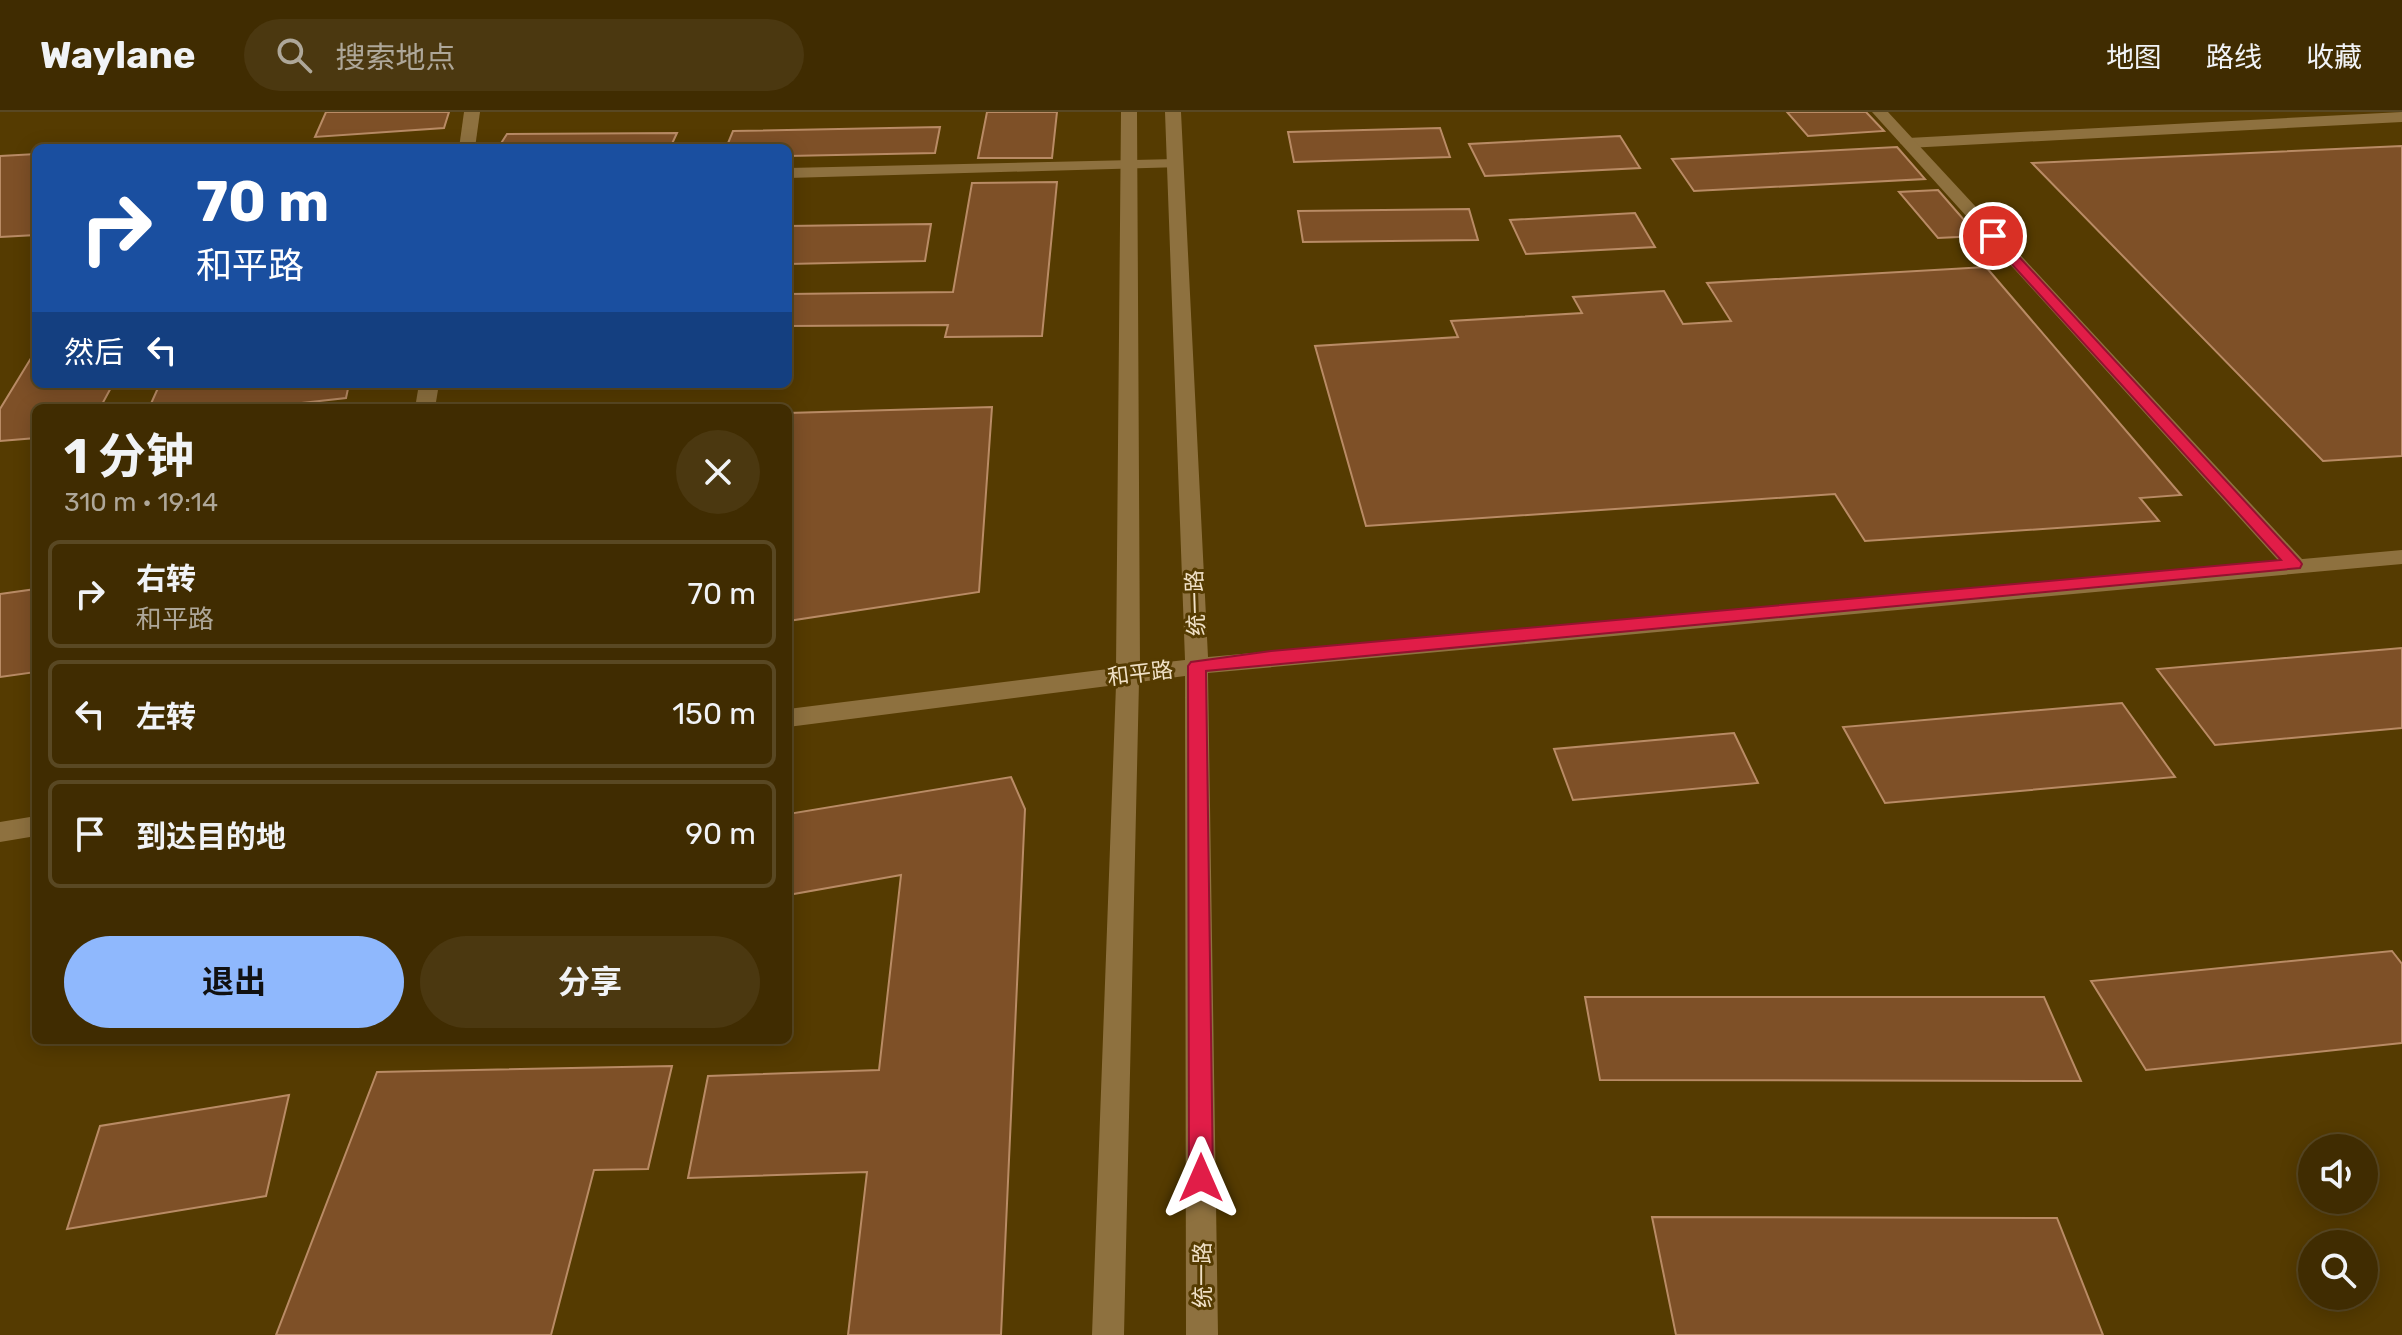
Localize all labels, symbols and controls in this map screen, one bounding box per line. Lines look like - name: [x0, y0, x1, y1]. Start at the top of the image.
- search box: [244, 19, 804, 91]
- text: Waylane: [40, 32, 196, 78]
- icon: search: [272, 33, 316, 77]
- text: 搜索地点: [336, 40, 456, 76]
- text: 地图: [2106, 41, 2162, 74]
- text: 路线: [2206, 41, 2262, 74]
- text: 收藏: [2306, 41, 2362, 74]
- text: 70 m: [196, 169, 329, 235]
- icon: right: [64, 176, 168, 280]
- pin: [1959, 202, 2027, 270]
- icon: arrive: [1971, 214, 2015, 258]
- text: 和平路: [196, 244, 304, 287]
- icon: left: [140, 328, 184, 372]
- text: 然后: [64, 335, 124, 371]
- text: 1 分钟: [64, 428, 194, 485]
- button: close: [676, 430, 760, 514]
- text: 310 m · 19:14: [64, 487, 218, 518]
- text: 右转: [136, 561, 196, 597]
- street label: 统一路: [1181, 570, 1210, 636]
- icon: right: [68, 572, 112, 616]
- text: 70 m: [688, 576, 756, 612]
- text: 和平路: [136, 604, 214, 635]
- street label: 和平路: [1106, 656, 1174, 691]
- icon: left: [68, 692, 112, 736]
- text: 150 m: [672, 696, 756, 732]
- text: 左转: [136, 699, 196, 735]
- icon: arrive: [68, 812, 112, 856]
- text: 90 m: [685, 816, 756, 852]
- text: 到达目的地: [136, 819, 286, 855]
- button: 退出: [64, 936, 404, 1028]
- button: 分享: [420, 936, 760, 1028]
- map controls: [2298, 1134, 2378, 1310]
- button: sound: [2298, 1134, 2378, 1214]
- position arrow: [1159, 1136, 1243, 1220]
- button: search: [2298, 1230, 2378, 1310]
- street label: 统一路: [1189, 1242, 1216, 1308]

